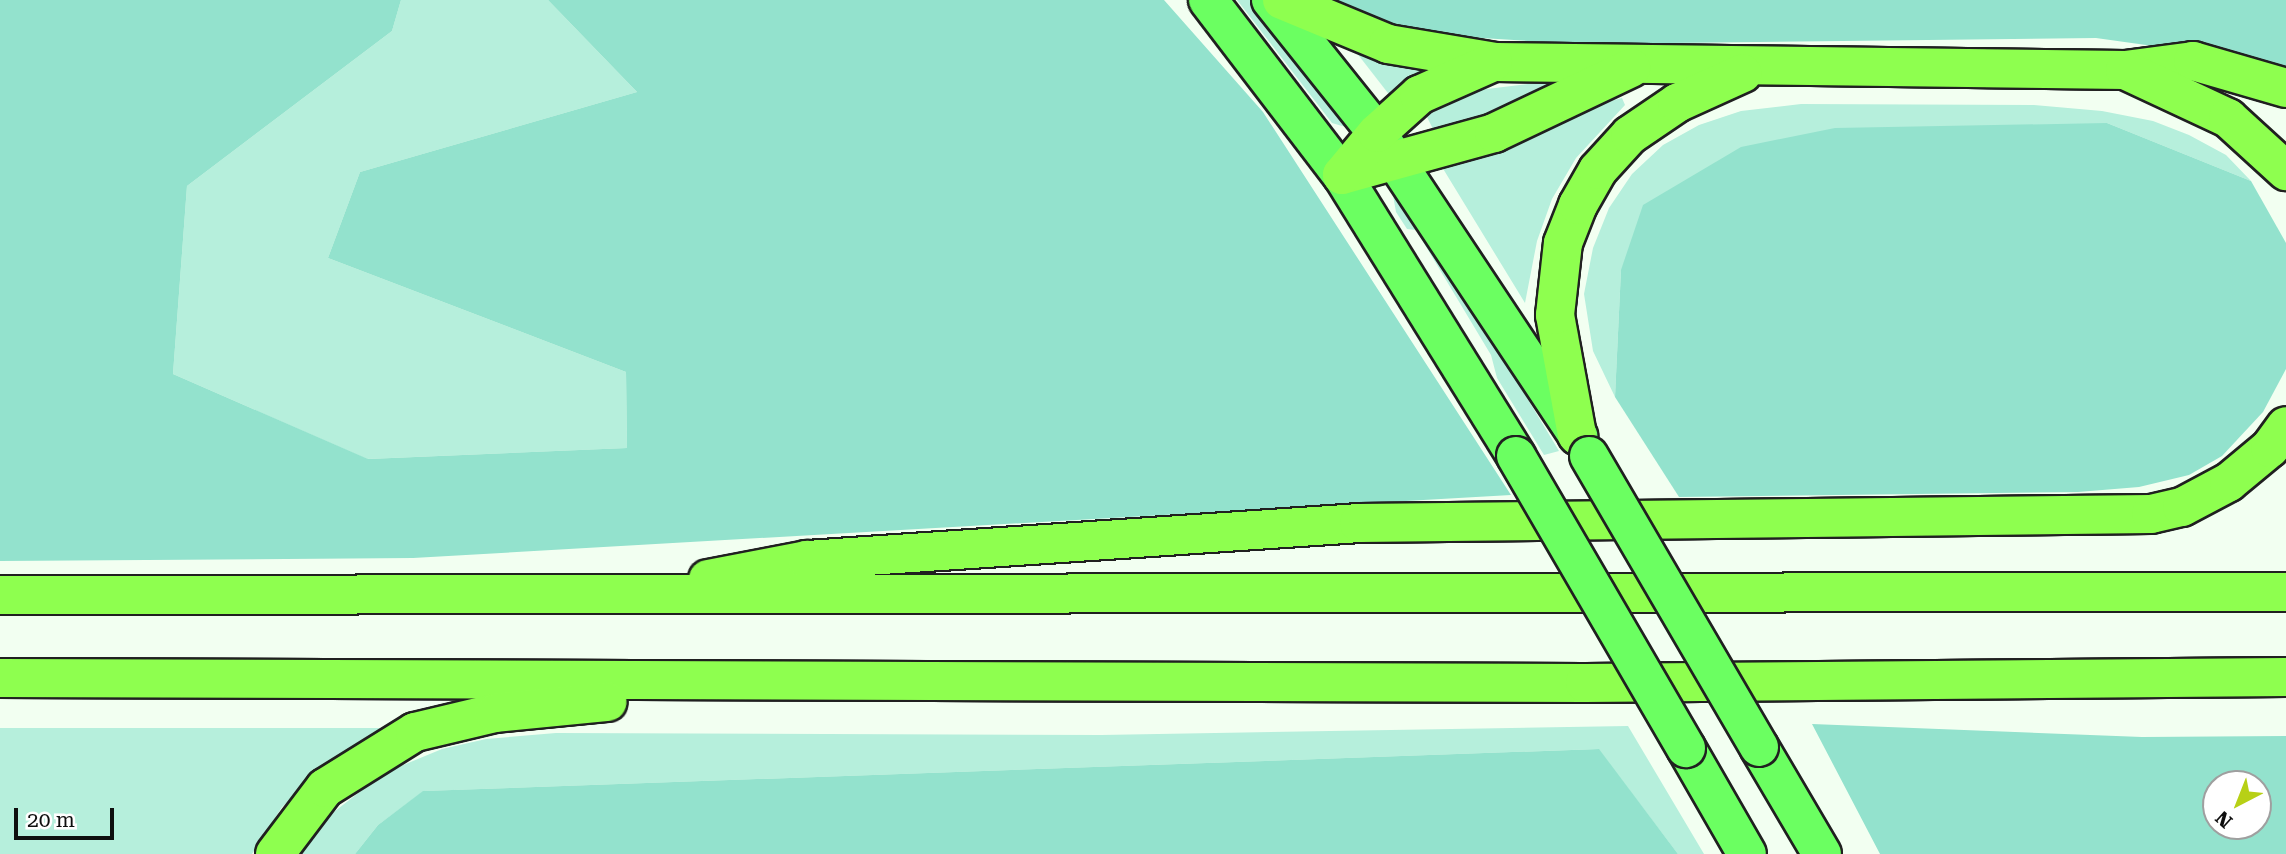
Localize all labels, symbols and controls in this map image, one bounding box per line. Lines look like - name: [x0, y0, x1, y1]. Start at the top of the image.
- north arrow: [2202, 770, 2272, 840]
- scale bar: [18, 794, 117, 838]
- text: N: [2211, 806, 2237, 833]
- text: 20 m: [27, 808, 75, 832]

